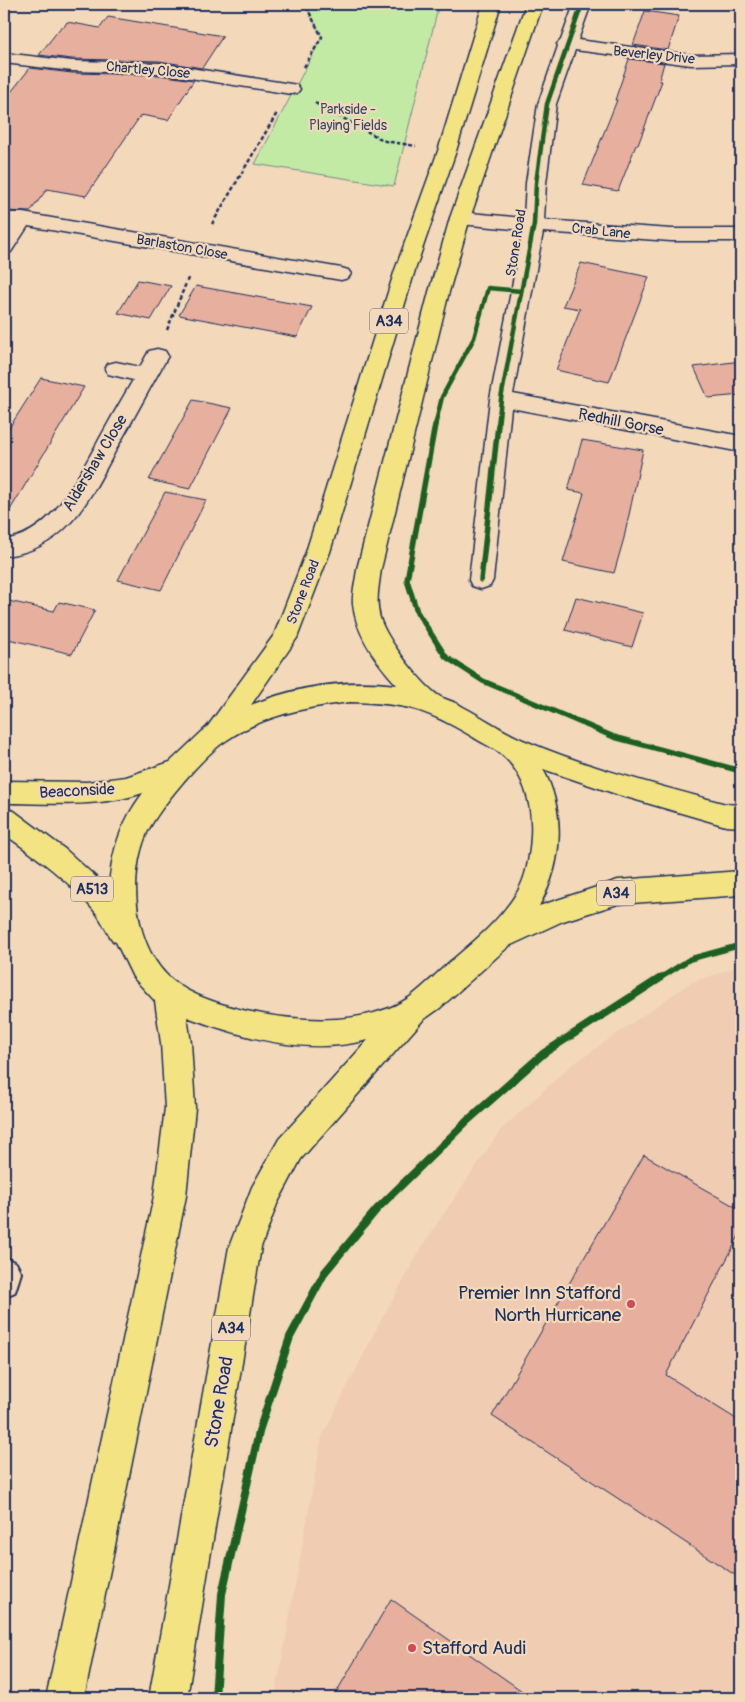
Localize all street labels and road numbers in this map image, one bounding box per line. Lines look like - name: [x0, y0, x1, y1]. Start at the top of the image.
- street label: Beverley Drive: [612, 42, 696, 68]
- street label: Chartley Close: [105, 58, 191, 82]
- street label: Stone Road: [502, 208, 530, 278]
- street label: Crab Lane: [571, 219, 631, 243]
- street label: Barlaston Close: [135, 231, 229, 263]
- road number: A34: [370, 308, 408, 334]
- street label: Redhill Gorse: [577, 404, 665, 440]
- street label: Aldershaw Close: [58, 411, 132, 515]
- street label: Stone Road: [283, 557, 323, 627]
- street label: Beaconside: [39, 779, 115, 803]
- road number: A513: [71, 876, 113, 902]
- road number: A34: [597, 880, 635, 906]
- road number: A34: [212, 1316, 250, 1340]
- street label: Stone Road: [199, 1354, 239, 1450]

